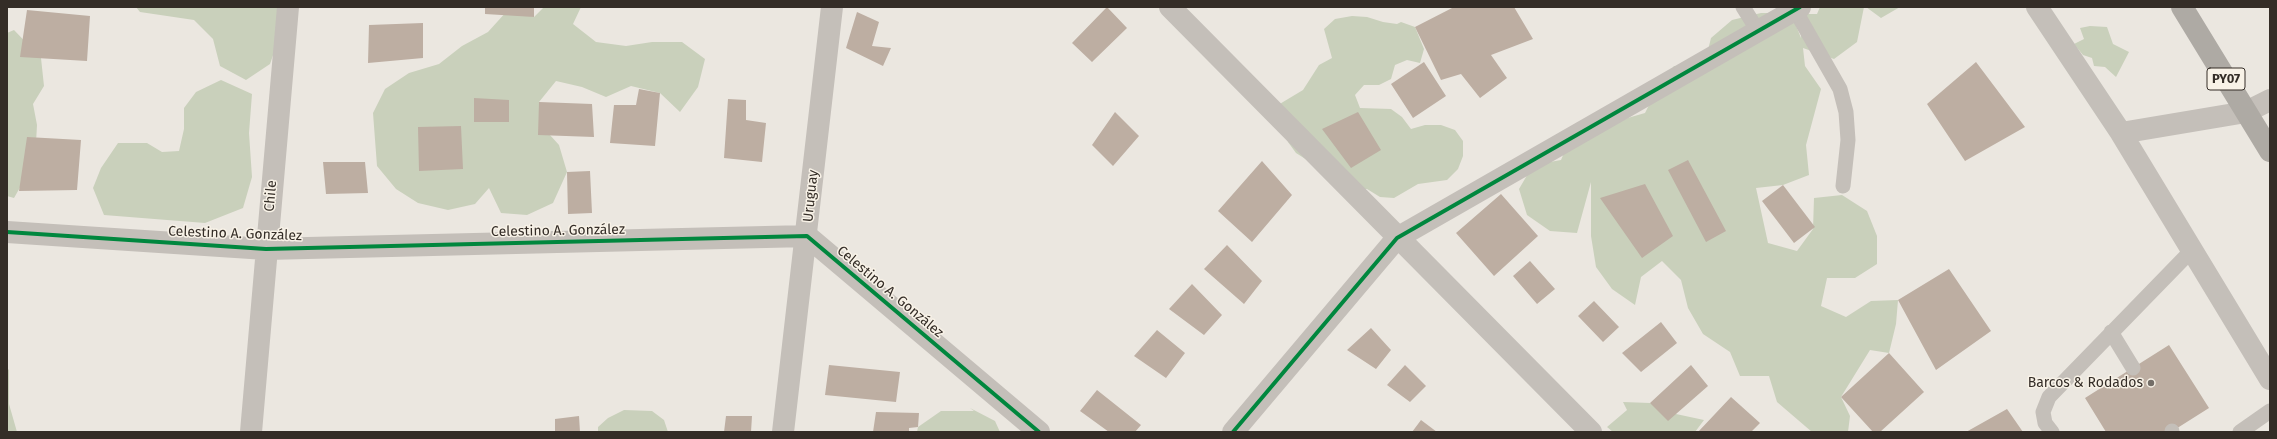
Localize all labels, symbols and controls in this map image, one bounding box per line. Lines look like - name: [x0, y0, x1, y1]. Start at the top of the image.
- road number: PY07: [2207, 68, 2245, 90]
- street label: Uruguay: [800, 169, 822, 223]
- street label: Chile: [261, 180, 281, 212]
- street label: Celestino A. González: [491, 221, 625, 241]
- street label: Celestino A. González: [168, 223, 302, 245]
- street label: Celestino A. González: [833, 243, 947, 341]
- place label: Barcos & Rodados: [2028, 375, 2143, 391]
- marker: Barcos & Rodados: [2146, 378, 2156, 388]

